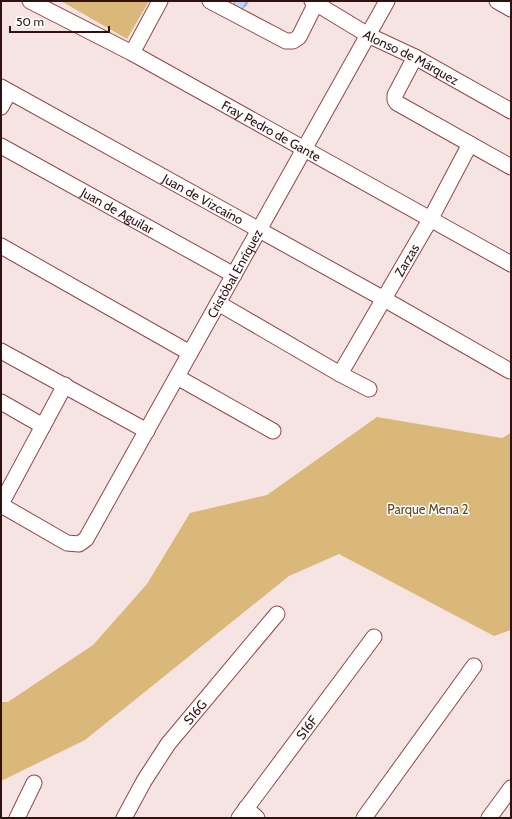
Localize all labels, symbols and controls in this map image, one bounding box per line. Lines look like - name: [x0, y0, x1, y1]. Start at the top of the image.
- scale bar: [10, 8, 109, 34]
- text: 50 m: [16, 14, 44, 29]
- street label: Alonso de Márquez: [360, 26, 462, 88]
- street label: Fray Pedro de Gante: [219, 97, 324, 165]
- street label: Juan de Vizcaíno: [159, 170, 246, 228]
- street label: Juan de Aguilar: [77, 183, 157, 237]
- street label: Cristóbal Enríquez: [203, 226, 266, 321]
- street label: Zarzas: [391, 240, 423, 279]
- park label: Parque Mena 2: [387, 501, 469, 517]
- street label: S16G: [180, 696, 210, 728]
- street label: S16F: [292, 712, 321, 743]

